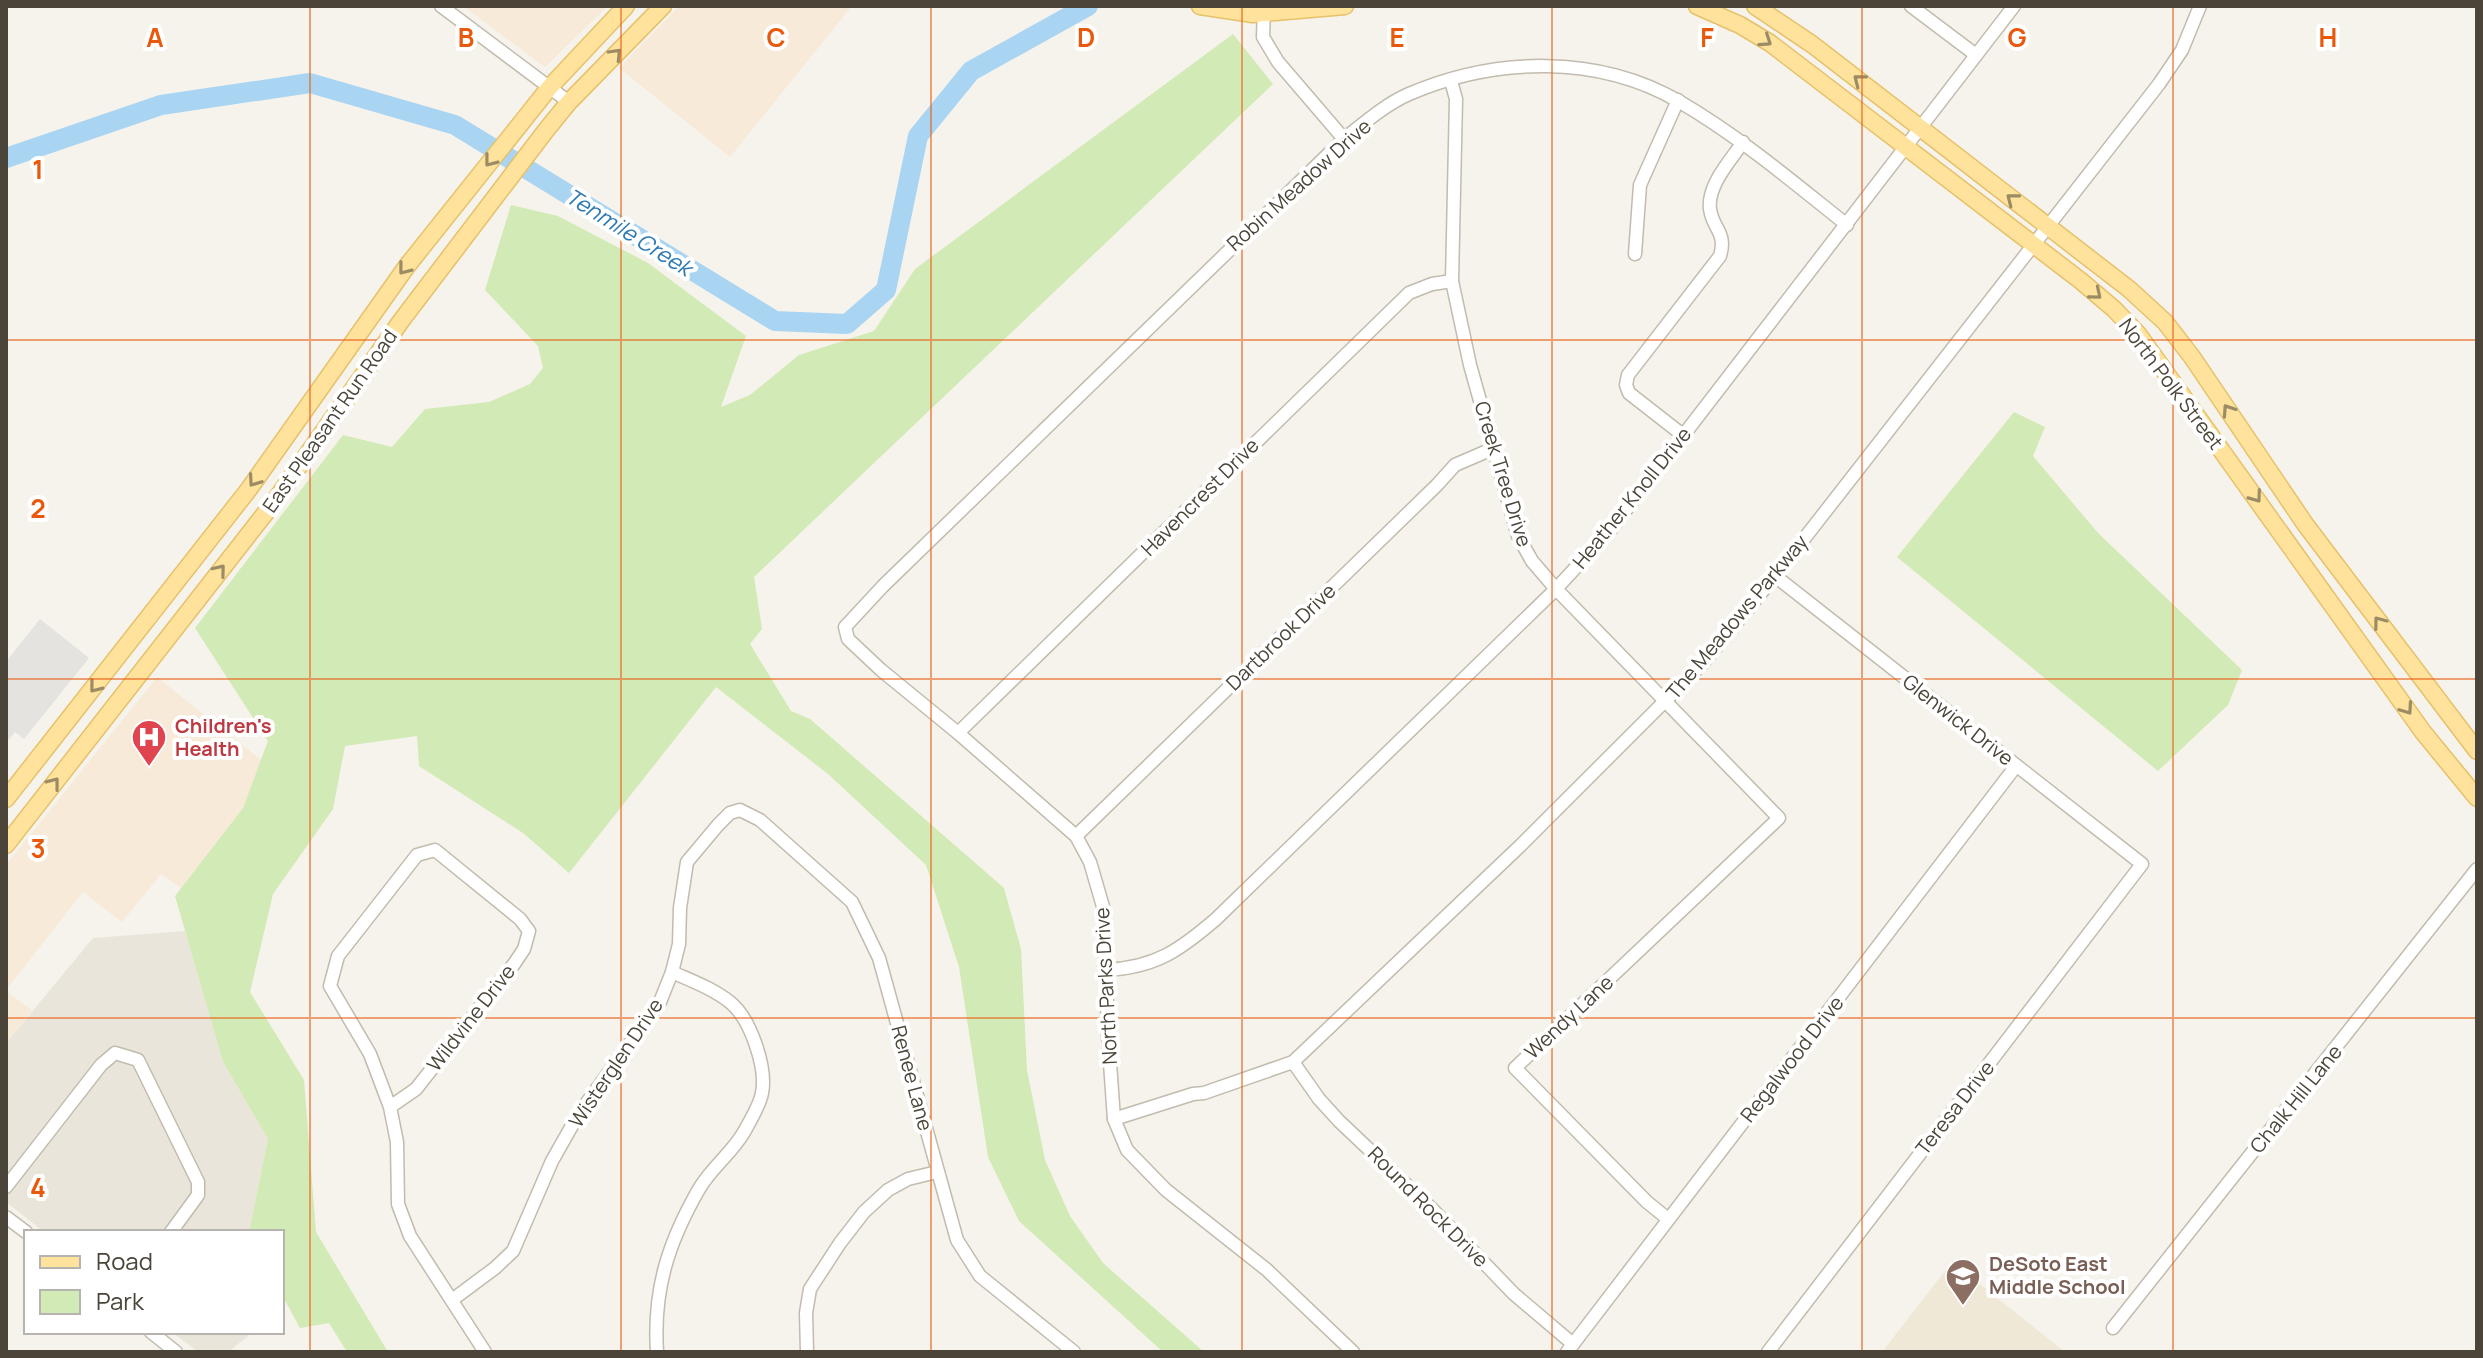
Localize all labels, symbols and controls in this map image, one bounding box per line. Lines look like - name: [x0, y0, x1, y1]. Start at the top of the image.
- text: A: [146, 19, 164, 55]
- text: B: [458, 19, 474, 55]
- text: C: [766, 19, 786, 55]
- text: D: [1077, 19, 1095, 55]
- text: E: [1389, 19, 1405, 55]
- text: F: [1700, 19, 1714, 55]
- text: G: [2007, 19, 2027, 55]
- text: H: [2319, 19, 2337, 55]
- one-way arrow: [1758, 32, 1772, 47]
- one-way arrow: [607, 49, 621, 63]
- one-way arrow: [1853, 76, 1868, 90]
- street label: Robin Meadow Drive: [1221, 112, 1377, 257]
- text: 1: [32, 151, 44, 187]
- one-way arrow: [486, 152, 500, 167]
- water label: Tenmile Creek: [560, 181, 700, 284]
- one-way arrow: [2007, 194, 2021, 209]
- one-way arrow: [400, 260, 414, 275]
- one-way arrow: [2086, 284, 2101, 299]
- street label: North Polk Street: [2113, 313, 2230, 455]
- street label: East Pleasant Run Road: [256, 324, 403, 518]
- street label: Creek Tree Drive: [1469, 398, 1538, 550]
- one-way arrow: [2223, 405, 2238, 419]
- street label: Heather Knoll Drive: [1566, 421, 1697, 574]
- street label: Havencrest Drive: [1135, 432, 1264, 561]
- one-way arrow: [249, 473, 264, 487]
- one-way arrow: [2246, 489, 2261, 503]
- text: 2: [30, 490, 46, 526]
- street label: The Meadows Parkway: [1660, 528, 1814, 705]
- one-way arrow: [210, 565, 225, 579]
- street label: Dartbrook Drive: [1220, 577, 1341, 696]
- one-way arrow: [2375, 616, 2389, 630]
- street label: Glenwick Drive: [1897, 668, 2019, 771]
- one-way arrow: [90, 678, 104, 693]
- one-way arrow: [2397, 701, 2412, 715]
- place label: Children's Health: [175, 712, 272, 762]
- hospital icon: Children's Health: [130, 718, 168, 768]
- one-way arrow: [44, 777, 58, 792]
- text: 3: [30, 830, 46, 866]
- street label: North Parks Drive: [1088, 907, 1123, 1065]
- street label: Wildvine Drive: [420, 959, 521, 1077]
- street label: Wendy Lane: [1519, 969, 1619, 1065]
- street label: Regalwood Drive: [1734, 990, 1849, 1127]
- street label: Wisterglen Drive: [562, 993, 669, 1133]
- street label: Renee Lane: [885, 1022, 940, 1134]
- street label: Chalk Hill Lane: [2243, 1039, 2348, 1159]
- street label: Teresa Drive: [1909, 1055, 2000, 1161]
- street label: Round Rock Drive: [1362, 1140, 1495, 1273]
- text: 4: [30, 1169, 46, 1205]
- legend: [24, 1230, 284, 1334]
- text: Road: [96, 1244, 153, 1277]
- place label: DeSoto East Middle School: [1989, 1250, 2126, 1300]
- school or university icon: DeSoto East Middle School: [1944, 1257, 1982, 1307]
- text: Park: [96, 1284, 145, 1317]

